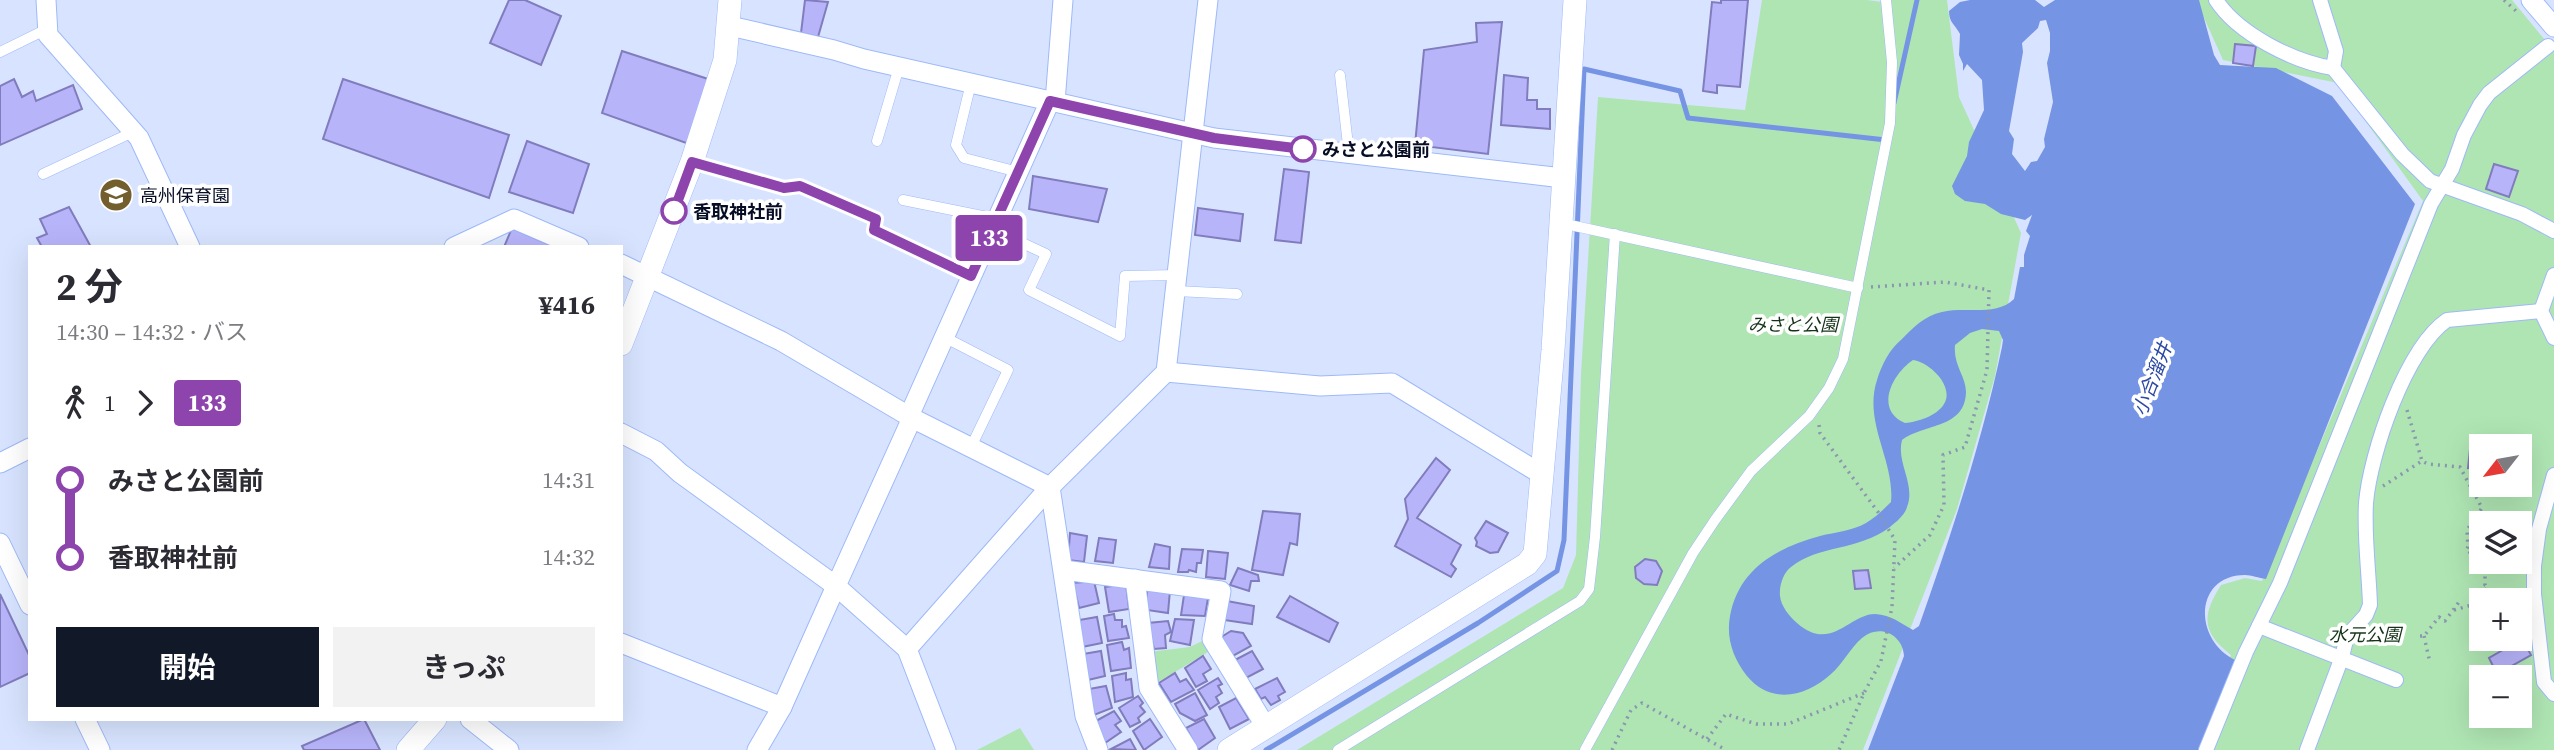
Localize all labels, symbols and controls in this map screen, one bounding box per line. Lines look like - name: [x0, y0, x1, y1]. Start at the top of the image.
- marker: みさと公園前: [1290, 136, 1316, 162]
- place label: みさと公園前: [1322, 137, 1430, 162]
- school or university icon: 高州保育園: [97, 176, 135, 214]
- place label: 高州保育園: [140, 183, 230, 208]
- marker: 香取神社前: [661, 198, 687, 224]
- place label: 香取神社前: [693, 199, 783, 224]
- line badge: 133: [949, 215, 1029, 261]
- text: 133: [969, 221, 1009, 254]
- text: 2 分: [56, 261, 123, 313]
- text: ¥416: [539, 287, 595, 323]
- park label: みさと公園: [1748, 312, 1841, 337]
- text: 14:30 – 14:32 · バス: [56, 316, 248, 348]
- water label: 小合溜井: [2126, 337, 2178, 419]
- icon: walk: [56, 384, 94, 422]
- icon: forward: [126, 384, 164, 422]
- text: 133: [188, 386, 227, 419]
- text: 1: [104, 387, 116, 419]
- north arrow: [2469, 434, 2532, 497]
- map controls: [2469, 434, 2532, 728]
- text: みさと公園前: [108, 463, 264, 499]
- text: 14:31: [542, 464, 595, 496]
- button: layers: [2469, 511, 2532, 574]
- text: 香取神社前: [108, 540, 238, 576]
- text: 14:32: [542, 541, 595, 573]
- button: +: [2469, 588, 2532, 651]
- park label: 水元公園: [2329, 622, 2404, 647]
- button: 開始: [56, 627, 319, 707]
- button: きっぷ: [333, 627, 595, 707]
- button: −: [2469, 665, 2532, 728]

